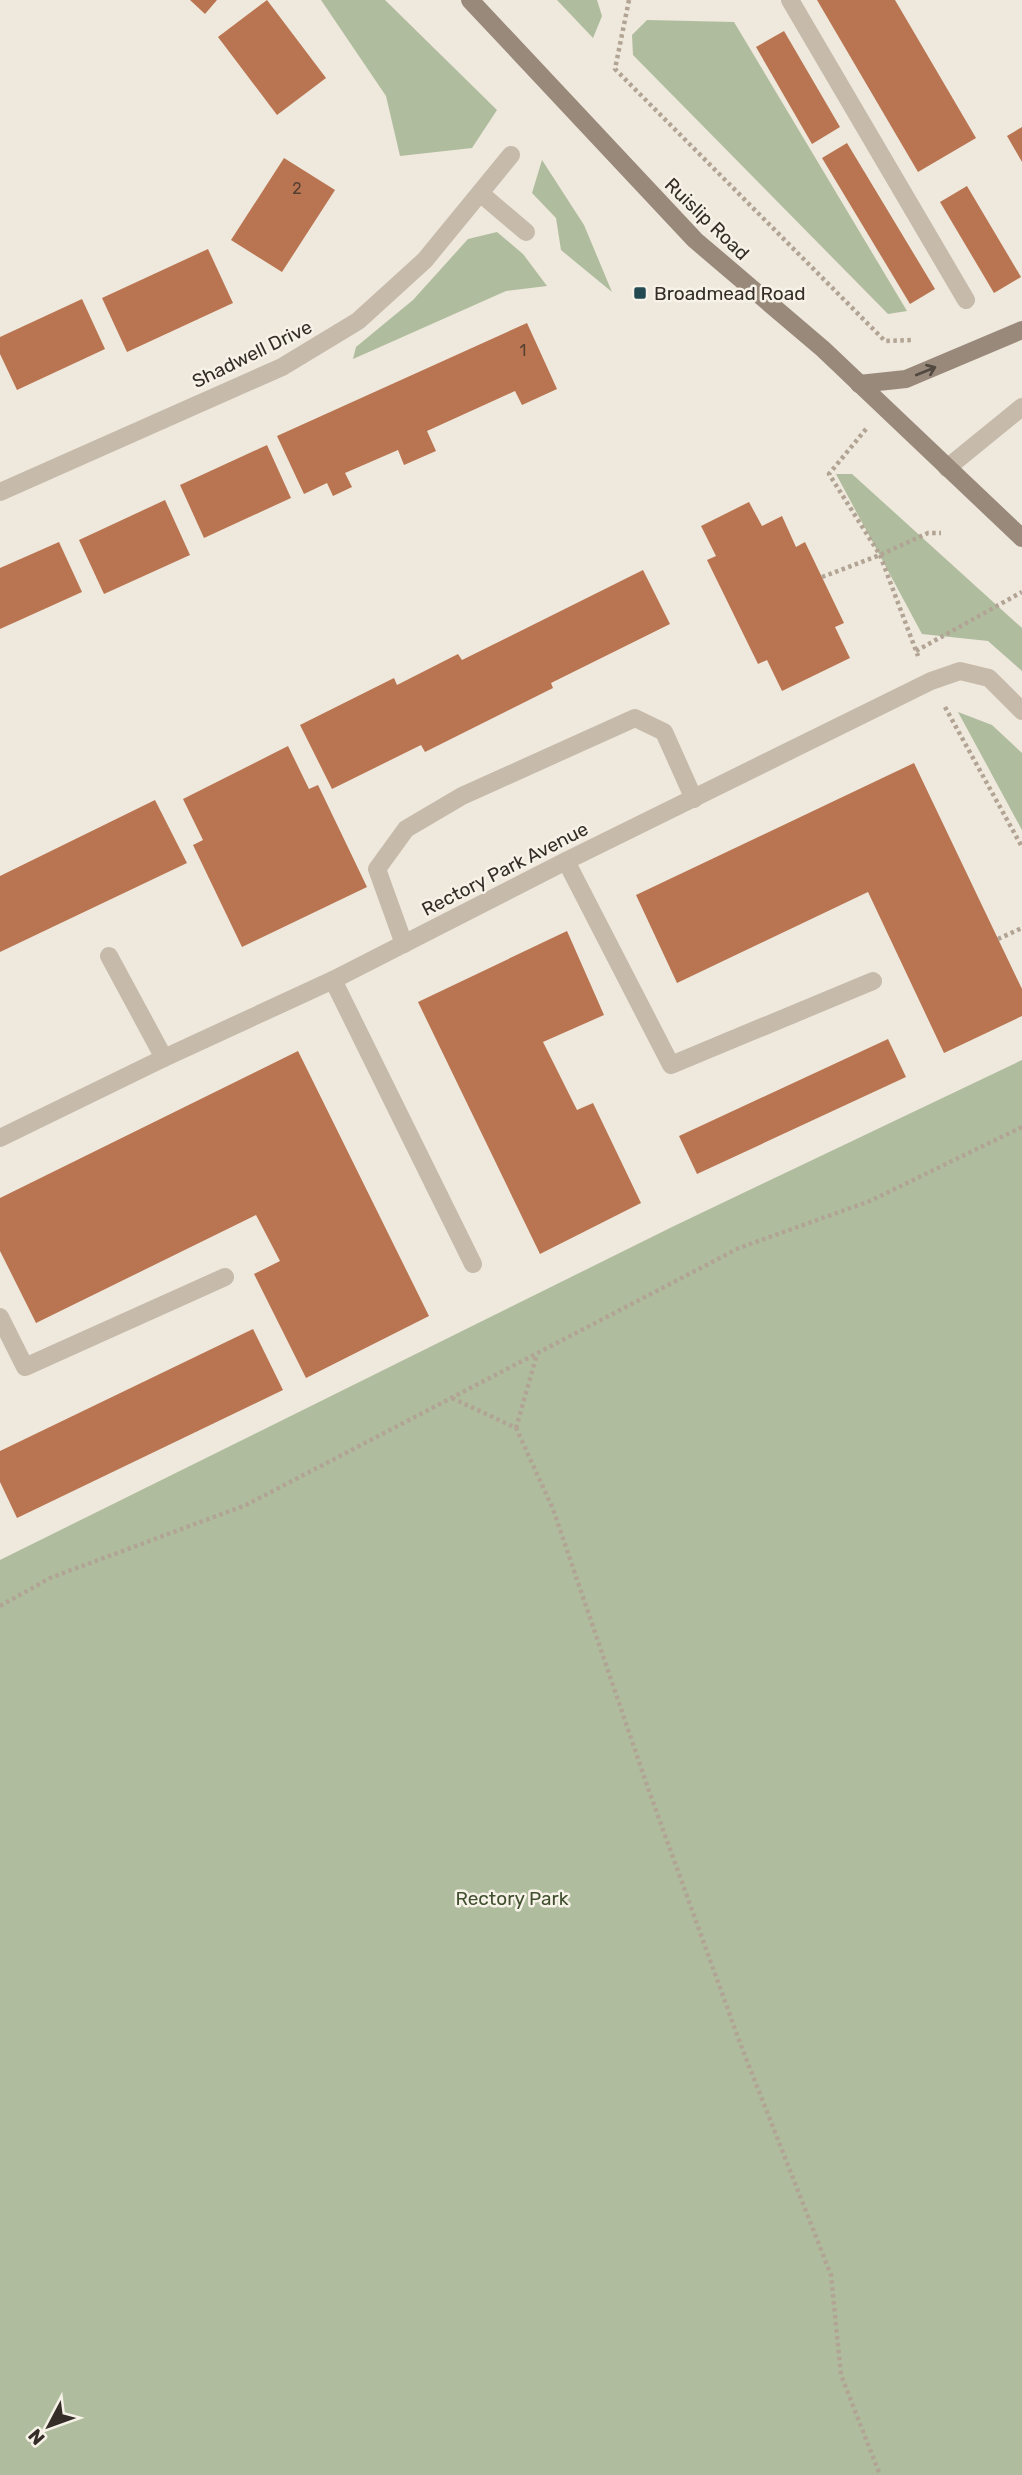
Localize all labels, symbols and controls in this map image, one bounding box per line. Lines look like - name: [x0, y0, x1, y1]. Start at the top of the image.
- street label: Ruislip Road: [660, 173, 754, 265]
- house number: 2: [292, 179, 302, 198]
- place label: Broadmead Road: [654, 282, 805, 305]
- marker: Broadmead Road: [632, 285, 648, 301]
- street label: Shadwell Drive: [188, 315, 316, 393]
- house number: 1: [520, 341, 526, 360]
- one-way arrow: [914, 364, 936, 377]
- street label: Rectory Park Avenue: [418, 817, 592, 921]
- park label: Rectory Park: [455, 1887, 569, 1910]
- north arrow: [14, 2391, 84, 2461]
- text: N: [23, 2424, 50, 2450]

